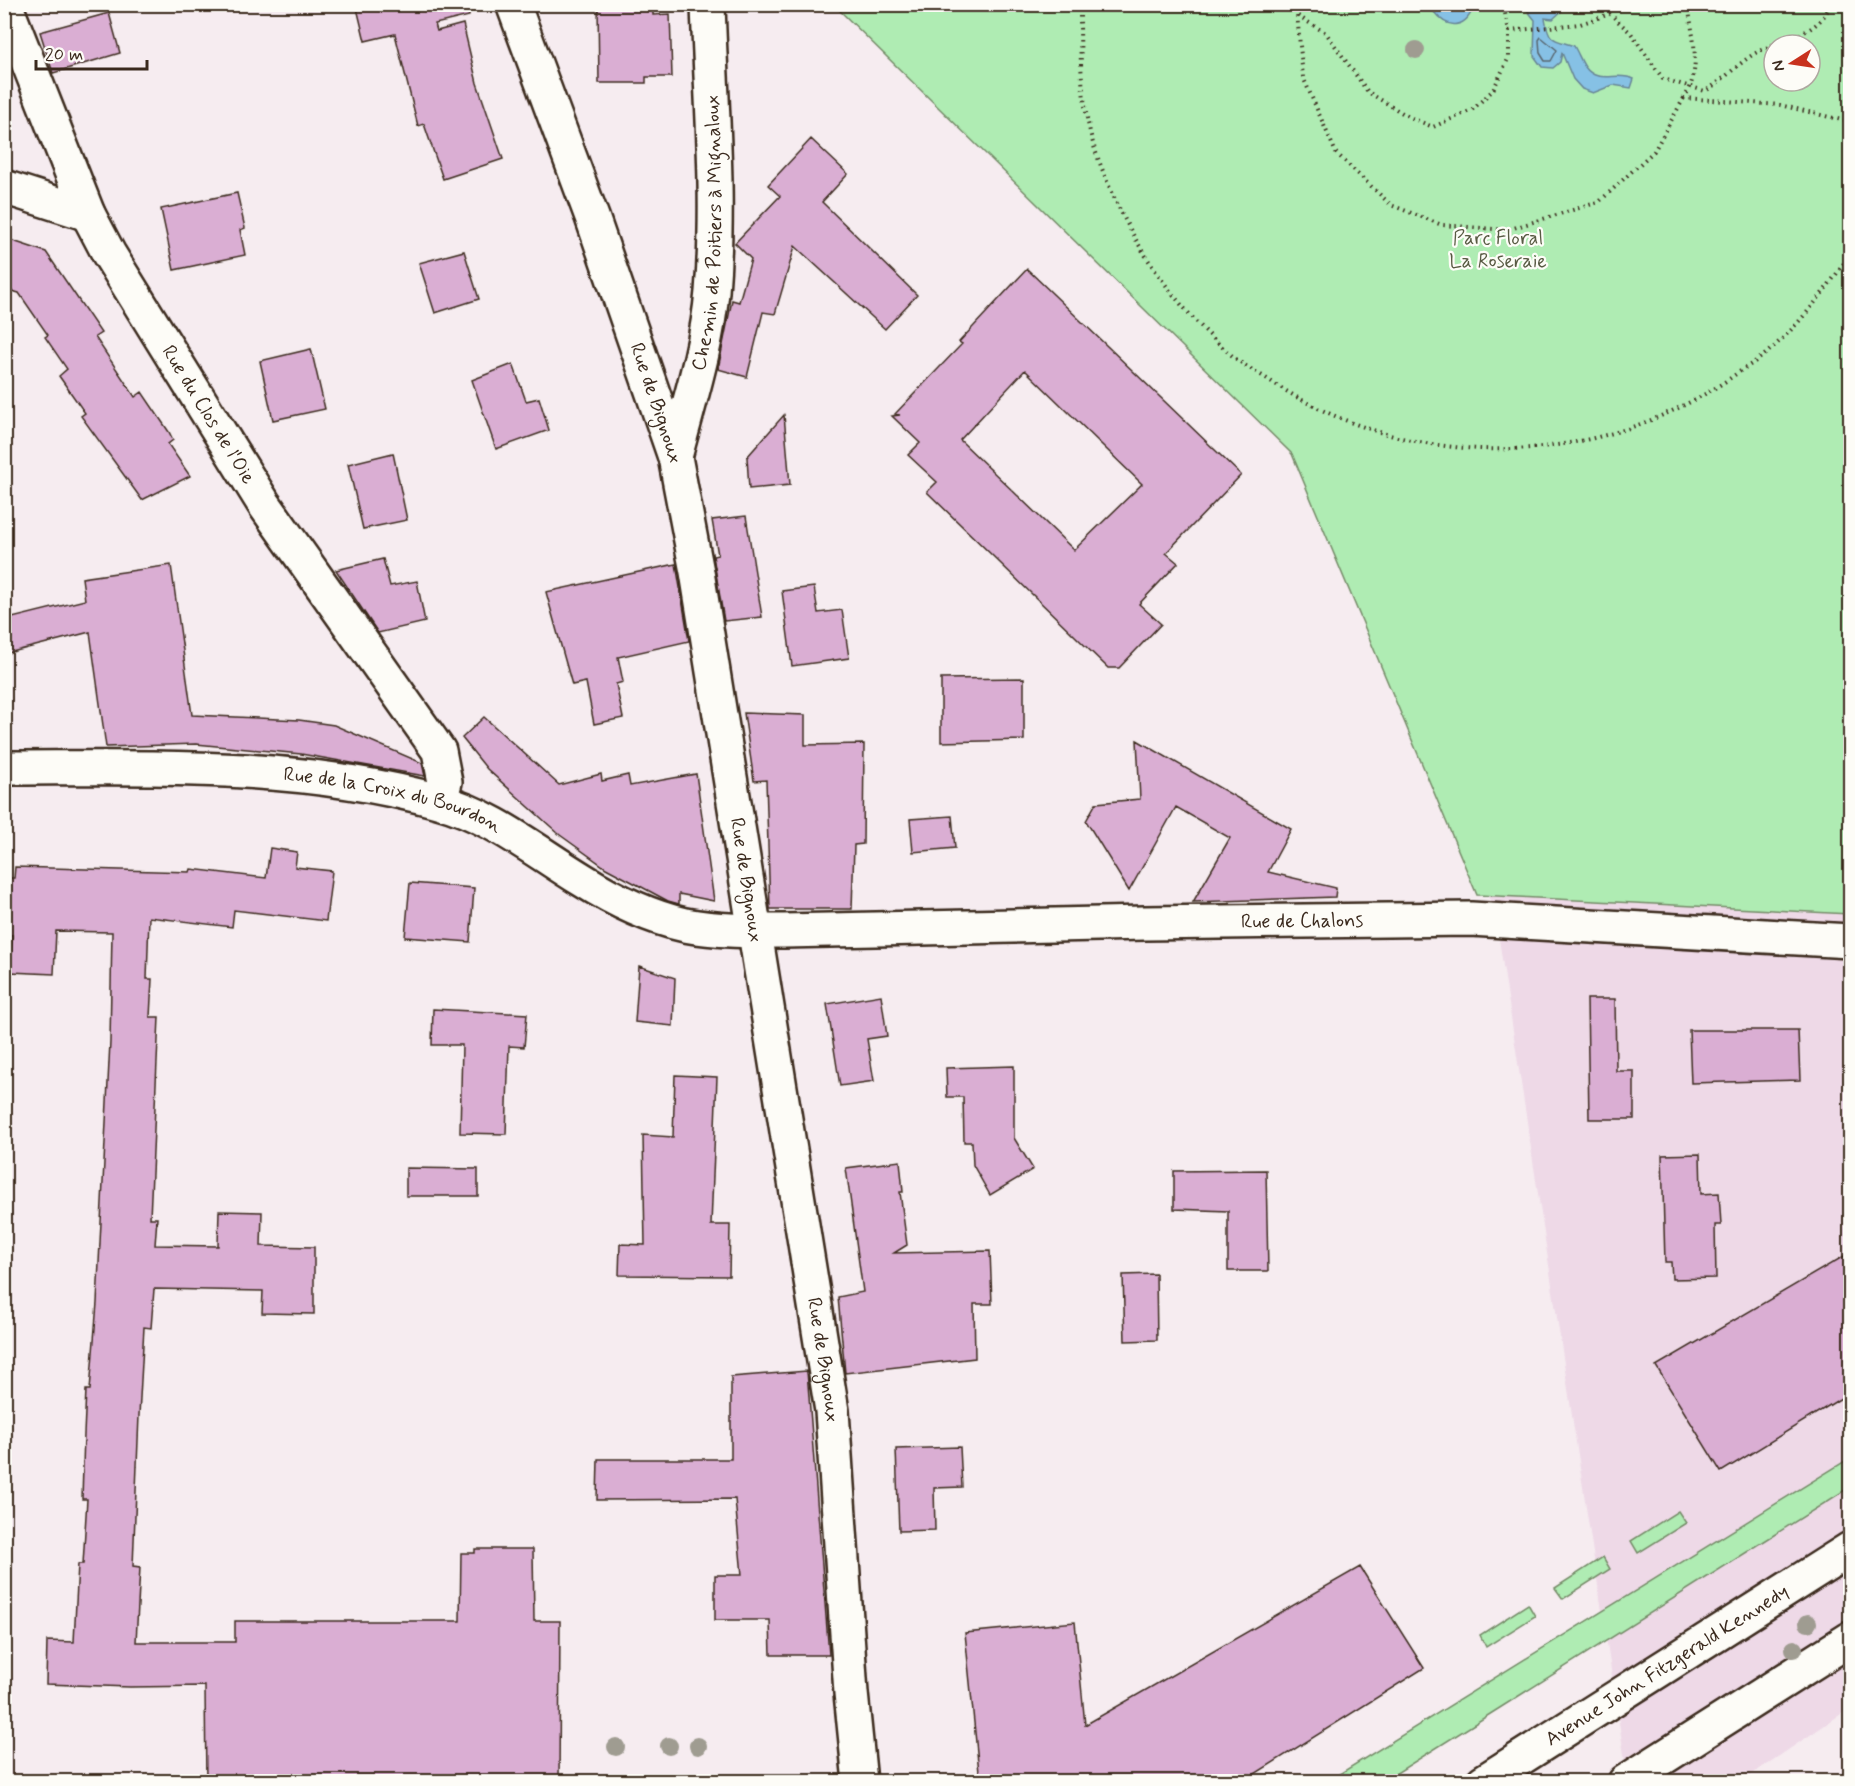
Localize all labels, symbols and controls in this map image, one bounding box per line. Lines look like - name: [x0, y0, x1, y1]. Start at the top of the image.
- scale bar: [36, 33, 147, 71]
- north arrow: [1762, 33, 1822, 93]
- text: 20 m: [45, 43, 83, 67]
- text: N: [1767, 58, 1790, 73]
- street label: Chemin de Poitiers à Mignaloux: [685, 94, 730, 373]
- park label: Parc Floral La Roseraie: [1449, 225, 1547, 275]
- street label: Rue de Bignoux: [623, 339, 689, 465]
- street label: Rue du Clos de l'Oie: [155, 340, 262, 489]
- street label: Rue de la Croix du Bourdon: [282, 761, 507, 840]
- street label: Rue de Bignoux: [723, 816, 770, 944]
- street label: Rue de Chalons: [1241, 907, 1364, 935]
- street label: Rue de Bignoux: [800, 1295, 846, 1423]
- street label: Avenue John Fitzgerald Kennedy: [1540, 1578, 1794, 1753]

